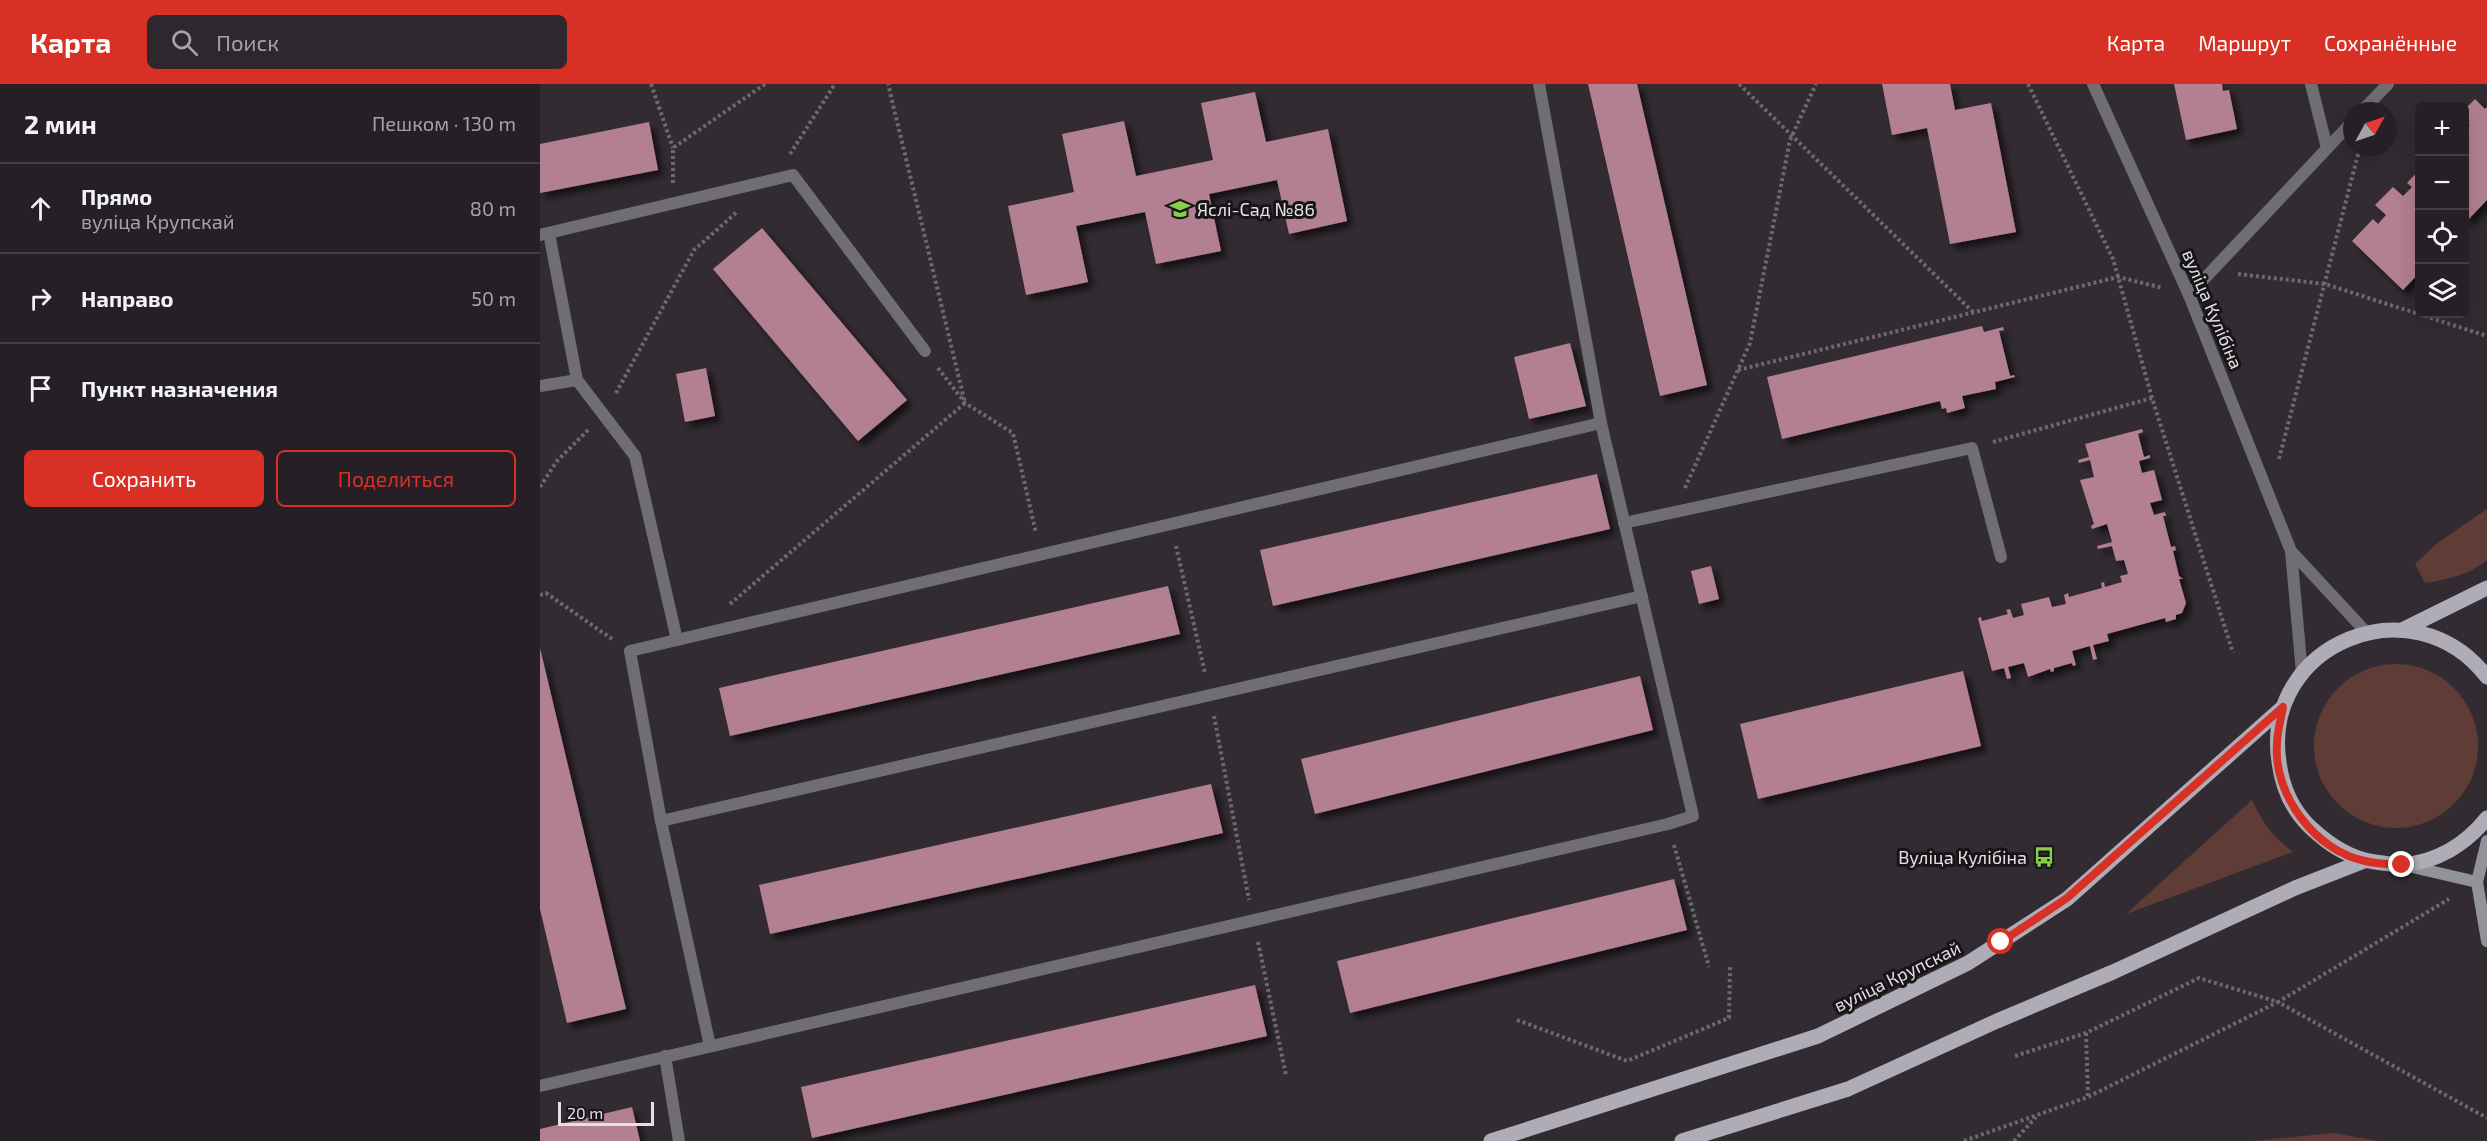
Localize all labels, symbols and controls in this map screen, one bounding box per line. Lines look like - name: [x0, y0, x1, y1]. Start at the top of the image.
- search box: [147, 15, 567, 69]
- text: Карта: [30, 25, 111, 59]
- icon: search: [168, 26, 201, 59]
- text: Поиск: [216, 29, 279, 55]
- text: Карта: [2107, 30, 2165, 55]
- text: Маршрут: [2198, 30, 2291, 55]
- text: Сохранённые: [2324, 30, 2457, 55]
- north arrow: [2343, 102, 2397, 156]
- map controls: [2415, 102, 2469, 318]
- button: +: [2415, 102, 2469, 156]
- text: 2 мин: [24, 108, 97, 139]
- text: Пешком · 130 m: [372, 111, 516, 135]
- button: −: [2415, 156, 2469, 210]
- text: Прямо: [81, 183, 152, 209]
- icon: ahead: [24, 192, 57, 225]
- text: 80 m: [470, 196, 516, 220]
- school or university icon: Яслі-Сад №86: [1168, 197, 1192, 221]
- place label: Яслі-Сад №86: [1197, 198, 1315, 220]
- text: вуліца Крупскай: [81, 209, 235, 233]
- button: locate: [2415, 210, 2469, 264]
- street label: вуліца Кулібіна: [2178, 246, 2248, 372]
- button: layers: [2415, 264, 2469, 318]
- icon: right: [24, 282, 57, 315]
- text: Направо: [81, 285, 174, 311]
- text: 50 m: [471, 286, 516, 310]
- icon: arrive: [24, 372, 57, 405]
- text: Пункт назначения: [81, 375, 278, 401]
- button: Сохранить: [24, 450, 264, 507]
- button: Поделиться: [276, 450, 516, 507]
- bus stop icon: Вуліца Кулібіна: [2032, 845, 2056, 869]
- place label: Вуліца Кулібіна: [1898, 846, 2027, 868]
- route end: [2388, 851, 2414, 877]
- route start: [1987, 928, 2013, 954]
- street label: вуліца Крупскай: [1830, 936, 1964, 1016]
- scale bar: [558, 1099, 654, 1126]
- text: 20 m: [567, 1103, 603, 1122]

